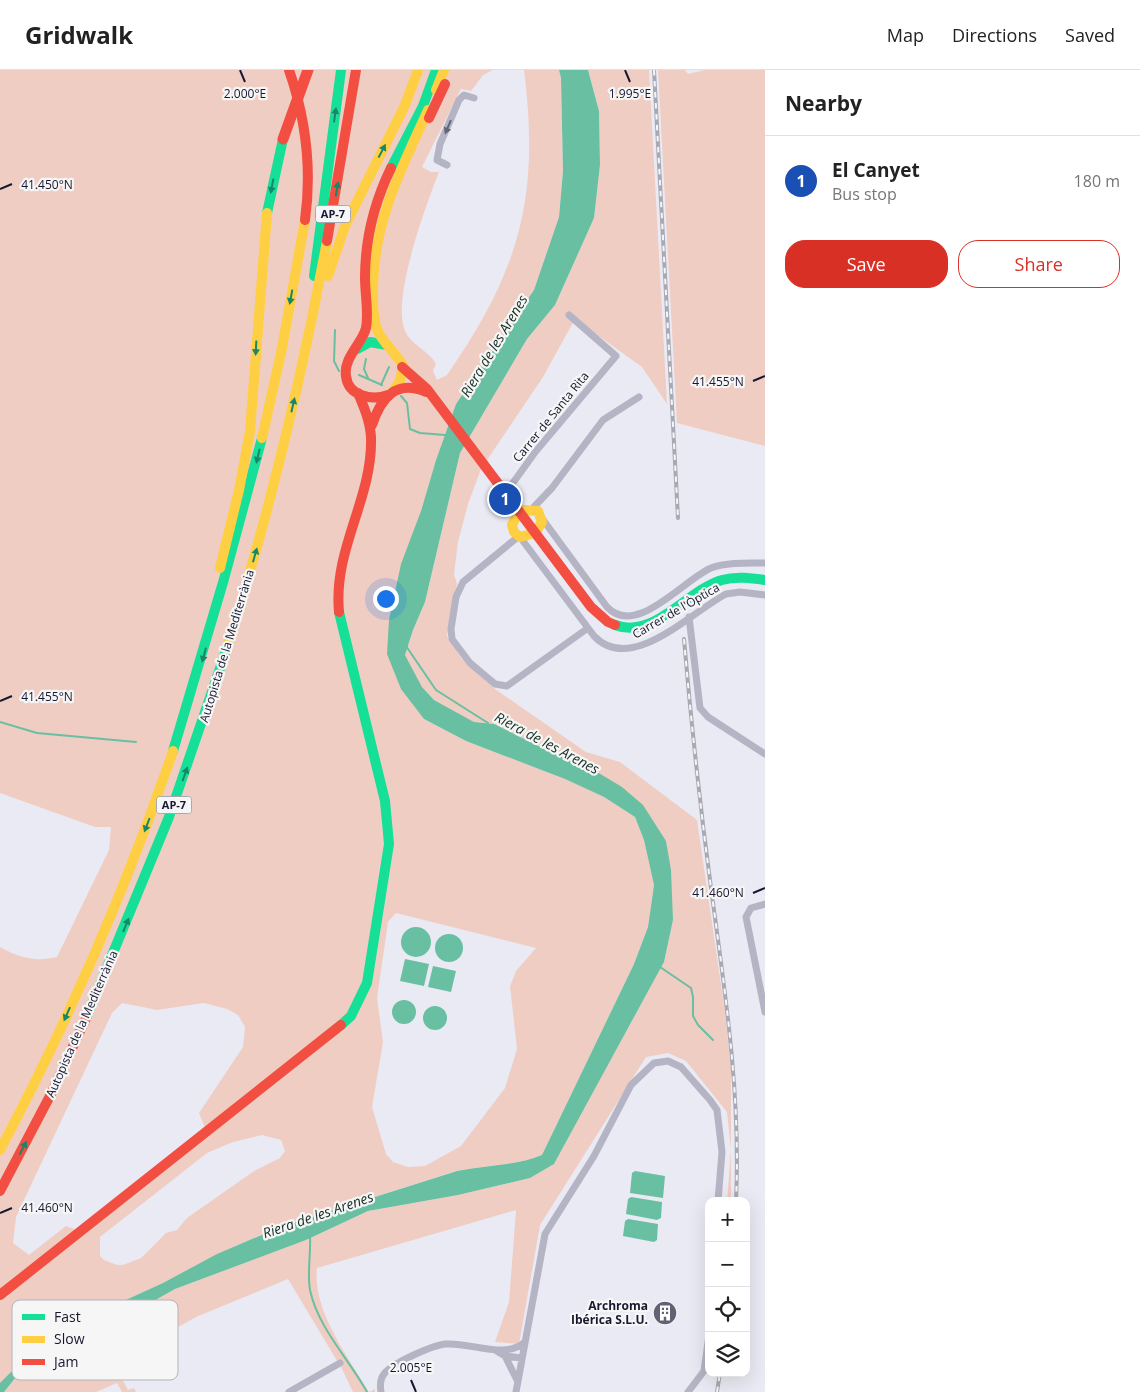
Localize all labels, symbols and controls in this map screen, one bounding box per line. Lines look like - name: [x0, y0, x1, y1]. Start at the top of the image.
- text: Gridwalk: [25, 18, 133, 51]
- text: Map: [887, 23, 924, 47]
- text: Directions: [952, 23, 1037, 47]
- text: Saved: [1065, 23, 1115, 47]
- text: 2.000°E: [224, 85, 266, 102]
- text: 1.995°E: [609, 85, 651, 102]
- text: Nearby: [785, 89, 862, 117]
- one-way arrow: [331, 107, 339, 123]
- one-way arrow: [443, 120, 451, 134]
- one-way arrow: [378, 144, 386, 158]
- text: El Canyet: [832, 157, 920, 183]
- text: 1: [796, 170, 806, 192]
- text: 180 m: [1074, 170, 1120, 192]
- text: 41.450°N: [21, 176, 73, 193]
- one-way arrow: [267, 179, 275, 195]
- one-way arrow: [333, 180, 341, 196]
- text: Bus stop: [832, 183, 897, 205]
- road number: AP-7: [316, 206, 350, 222]
- button: Save: [785, 240, 948, 288]
- button: Share: [958, 240, 1120, 288]
- one-way arrow: [287, 290, 295, 306]
- water label: Riera de les Arenes: [456, 291, 532, 400]
- one-way arrow: [252, 340, 260, 356]
- street label: Carrer de Santa Rita: [509, 368, 592, 466]
- text: 41.455°N: [692, 373, 744, 390]
- one-way arrow: [289, 398, 297, 413]
- one-way arrow: [254, 449, 262, 464]
- pin: 1: [489, 480, 521, 518]
- one-way arrow: [251, 548, 259, 563]
- street label: Autopista de la Mediterrània: [195, 567, 258, 724]
- street label: Carrer de l'Òptica: [629, 579, 722, 642]
- your location: [373, 586, 399, 612]
- one-way arrow: [199, 647, 207, 662]
- text: 41.455°N: [21, 688, 73, 705]
- water label: Riera de les Arenes: [492, 707, 603, 778]
- one-way arrow: [181, 766, 189, 781]
- road number: AP-7: [156, 796, 192, 814]
- one-way arrow: [143, 818, 150, 833]
- text: 41.460°N: [692, 884, 744, 901]
- one-way arrow: [123, 918, 131, 932]
- street label: Autopista de la Mediterrània: [41, 948, 122, 1100]
- one-way arrow: [62, 1007, 70, 1021]
- one-way arrow: [19, 1140, 27, 1155]
- water label: Riera de les Arenes: [260, 1187, 376, 1242]
- map controls: [705, 1197, 750, 1377]
- button: +: [705, 1197, 750, 1242]
- text: 41.460°N: [21, 1199, 73, 1216]
- button: −: [705, 1242, 750, 1287]
- button: locate: [705, 1287, 750, 1332]
- place label: Archroma Ibérica S.L.U.: [571, 1297, 648, 1328]
- legend: [12, 1300, 178, 1380]
- building icon: Archroma Ibérica S.L.U.: [652, 1300, 678, 1326]
- text: Fast: [54, 1307, 81, 1326]
- text: Slow: [54, 1329, 85, 1348]
- button: layers: [705, 1332, 750, 1377]
- text: Jam: [52, 1352, 79, 1371]
- text: 2.005°E: [390, 1359, 432, 1376]

